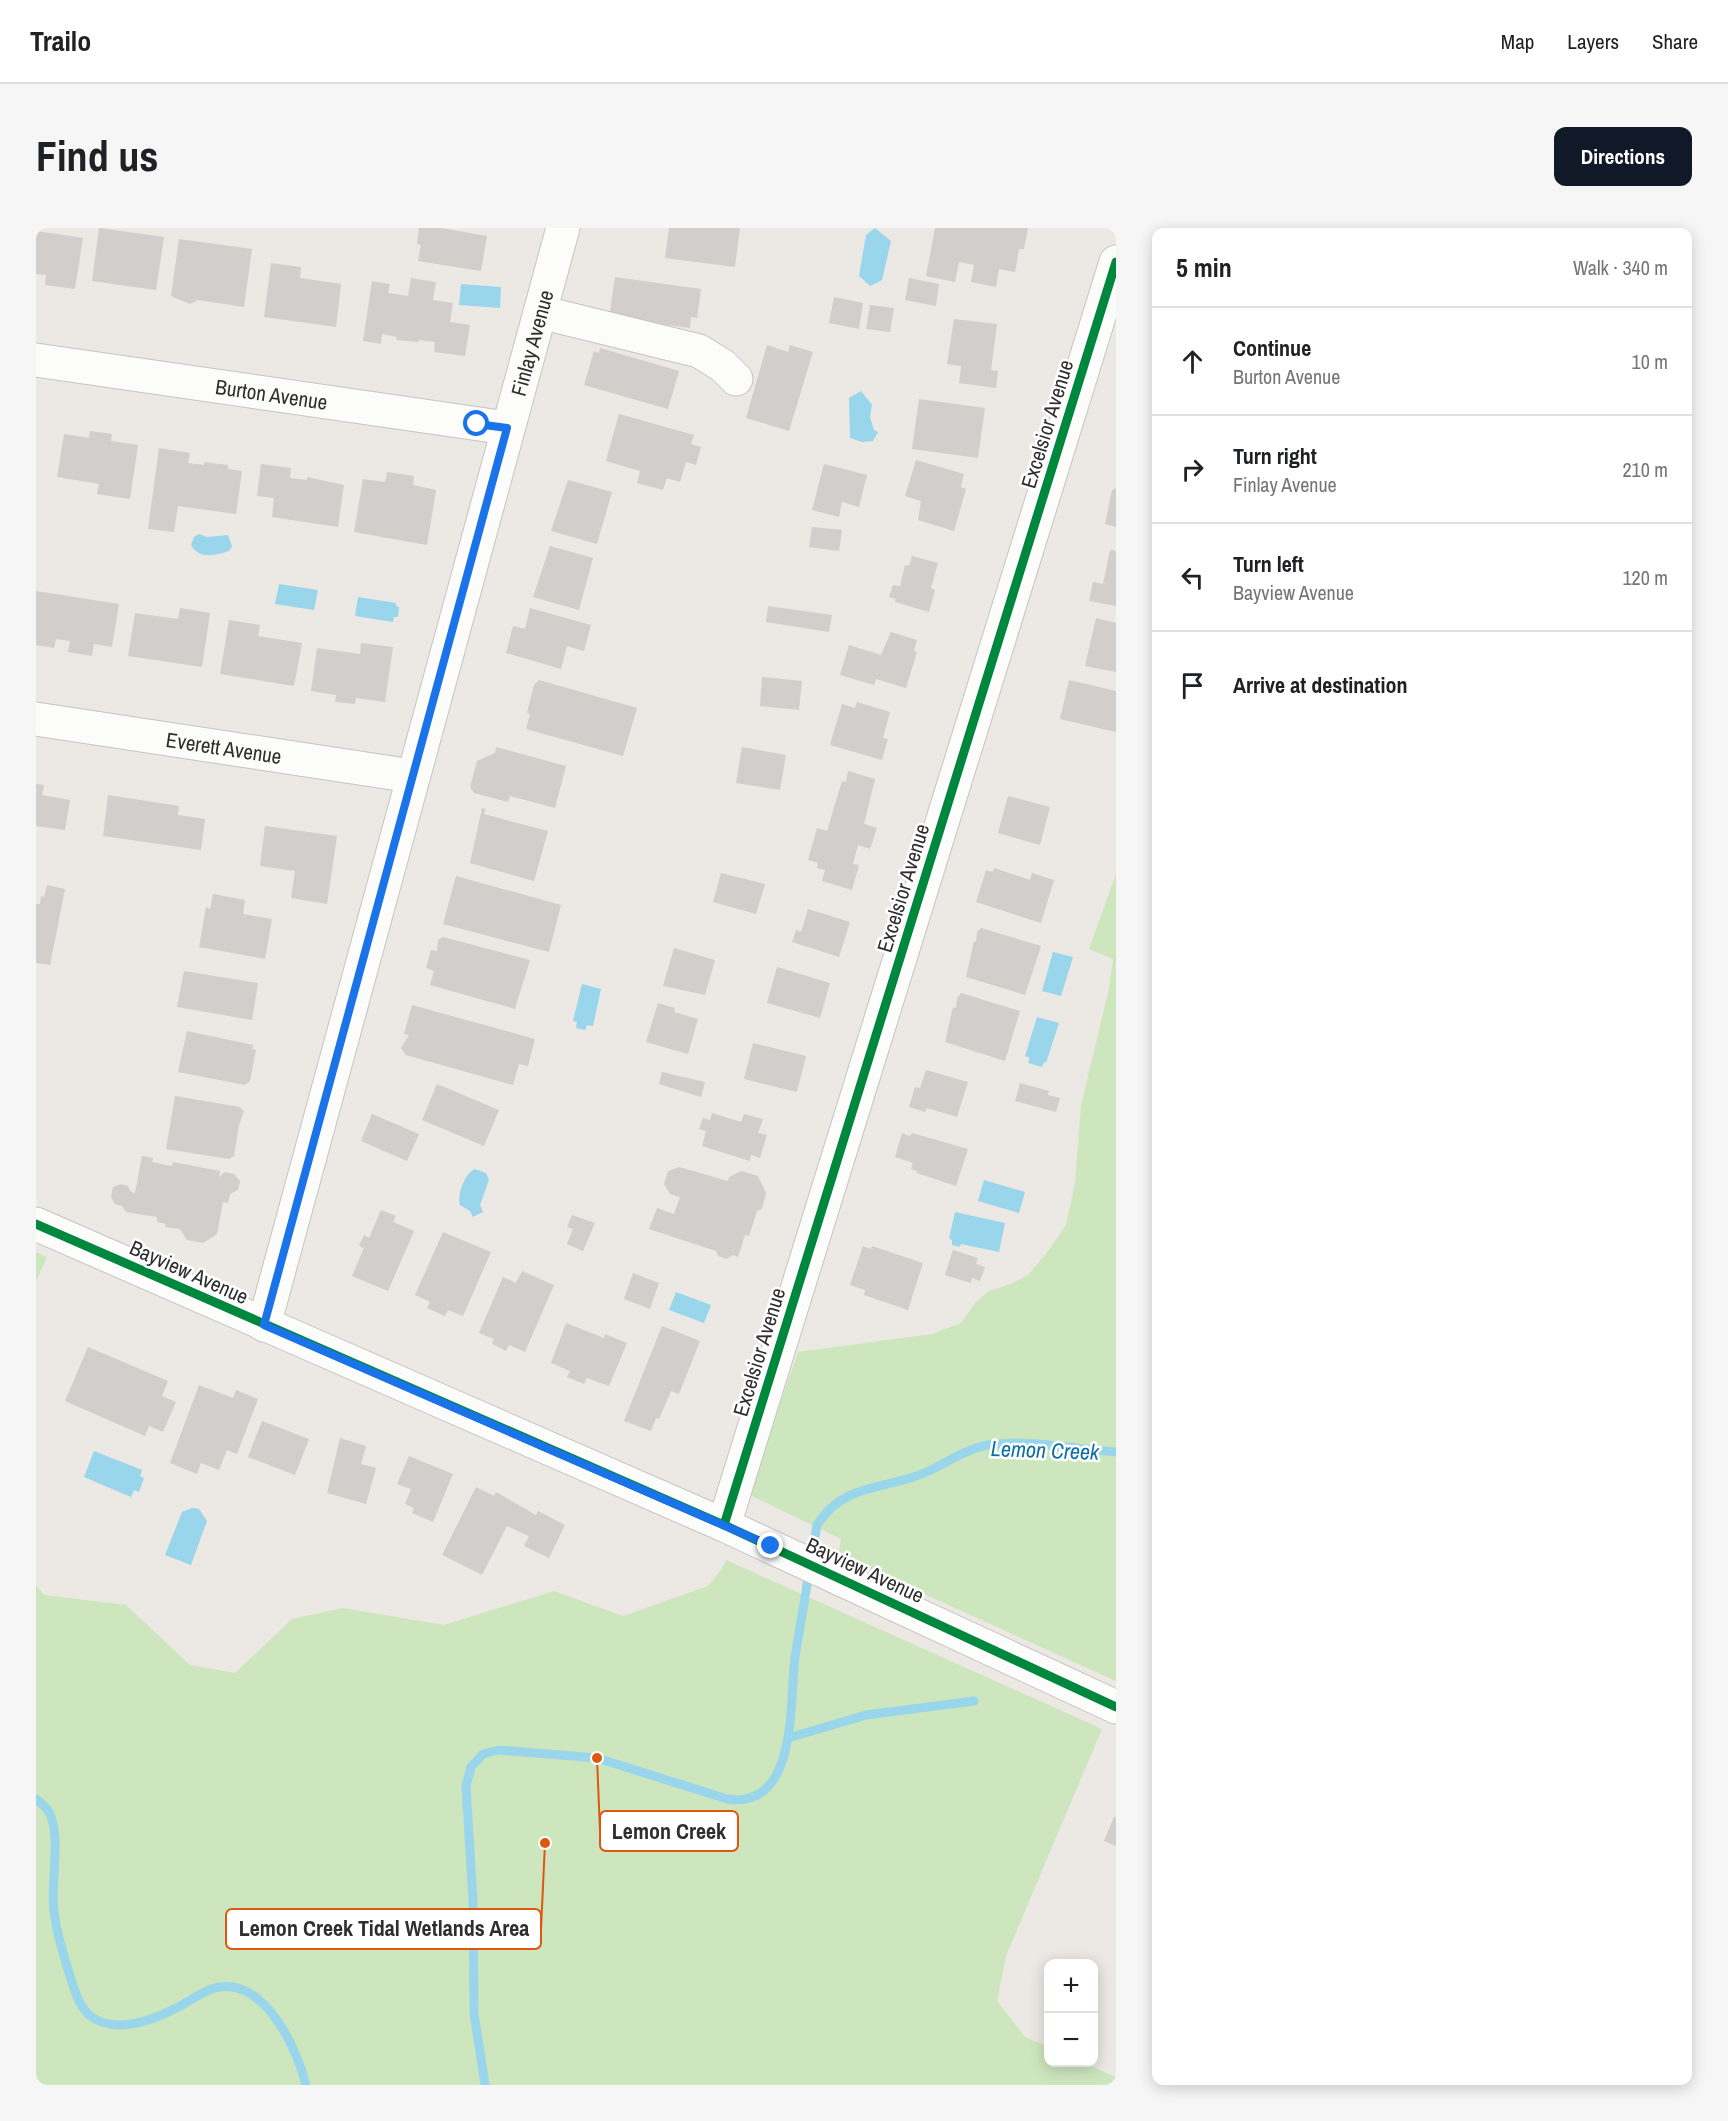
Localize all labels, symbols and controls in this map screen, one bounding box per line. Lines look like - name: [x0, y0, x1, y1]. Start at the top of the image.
- text: Trailo: [30, 22, 91, 60]
- text: Map: [1501, 27, 1534, 56]
- text: Layers: [1567, 27, 1619, 56]
- text: Share: [1652, 27, 1698, 56]
- button: Directions: [1554, 127, 1692, 186]
- text: Find us: [36, 128, 158, 184]
- text: 5 min: [1176, 250, 1232, 285]
- text: Walk · 340 m: [1573, 254, 1668, 281]
- street label: Finlay Avenue: [503, 286, 560, 399]
- text: Continue: [1233, 333, 1311, 363]
- icon: ahead: [1176, 345, 1209, 378]
- text: 10 m: [1632, 348, 1668, 375]
- street label: Excelsior Avenue: [1014, 356, 1080, 492]
- text: Burton Avenue: [1233, 363, 1340, 390]
- street label: Burton Avenue: [214, 372, 329, 416]
- route start: [463, 410, 489, 436]
- text: Turn right: [1233, 441, 1317, 471]
- icon: right: [1176, 453, 1209, 486]
- text: 210 m: [1622, 456, 1668, 483]
- text: Finlay Avenue: [1233, 471, 1337, 498]
- text: Turn left: [1233, 549, 1304, 579]
- icon: left: [1176, 561, 1209, 594]
- text: 120 m: [1622, 564, 1668, 591]
- text: Bayview Avenue: [1233, 579, 1354, 606]
- icon: arrive: [1176, 669, 1209, 702]
- text: Arrive at destination: [1233, 670, 1407, 700]
- street label: Everett Avenue: [164, 724, 284, 771]
- street label: Excelsior Avenue: [870, 820, 936, 956]
- street label: Bayview Avenue: [125, 1233, 253, 1311]
- street label: Excelsior Avenue: [726, 1284, 792, 1420]
- water label: Lemon Creek: [990, 1433, 1101, 1467]
- street label: Bayview Avenue: [801, 1530, 929, 1610]
- route end: [757, 1532, 783, 1558]
- callout: Lemon Creek: [600, 1811, 738, 1851]
- text: Lemon Creek: [612, 1816, 727, 1846]
- callout: Lemon Creek Tidal Wetlands Area: [226, 1909, 541, 1949]
- text: Lemon Creek Tidal Wetlands Area: [239, 1913, 529, 1943]
- map controls: [1044, 1959, 1098, 2067]
- button: +: [1044, 1959, 1098, 2013]
- button: −: [1044, 2013, 1098, 2067]

